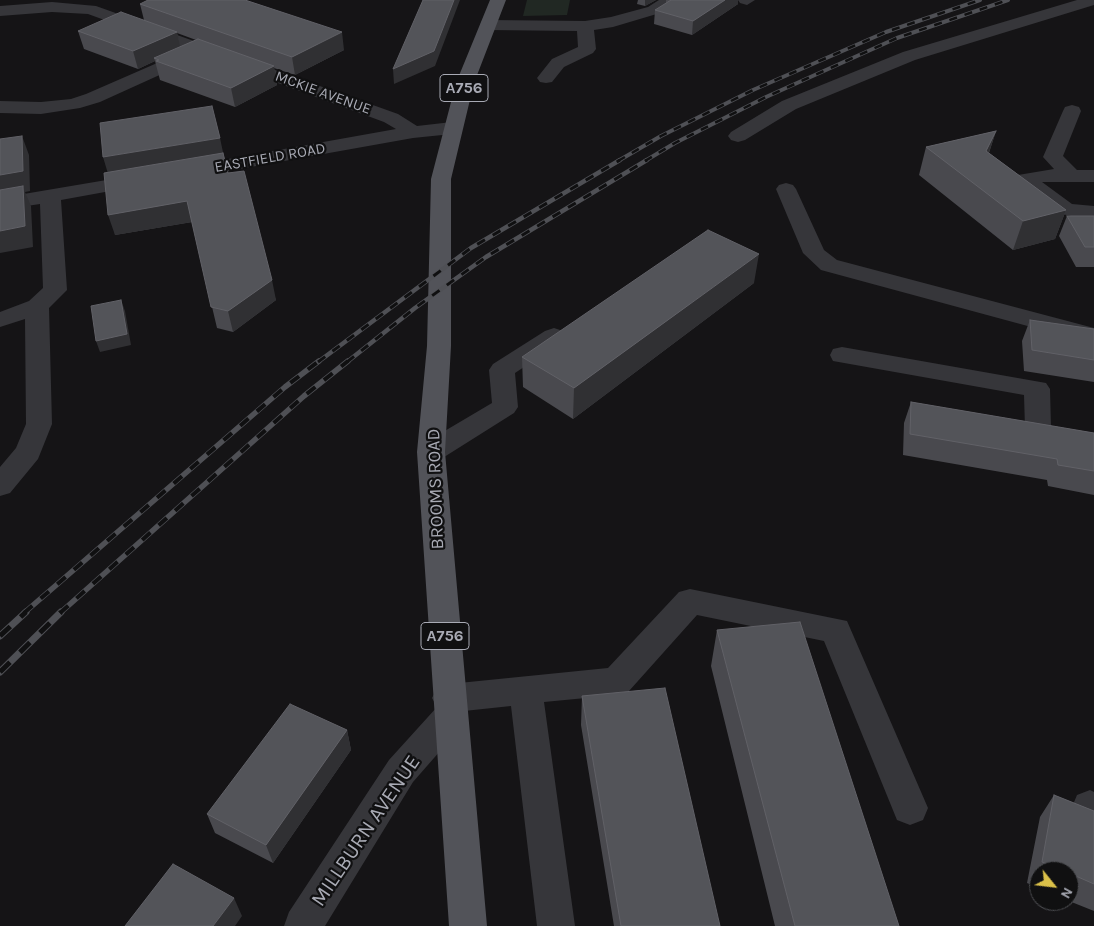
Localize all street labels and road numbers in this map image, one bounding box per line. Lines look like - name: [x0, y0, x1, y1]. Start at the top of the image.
- street label: MCKIE AVENUE: [273, 67, 373, 119]
- road number: A756: [440, 75, 488, 102]
- street label: EASTFIELD ROAD: [213, 139, 327, 177]
- street label: BROOMS ROAD: [423, 428, 449, 550]
- road number: A756: [421, 622, 469, 650]
- street label: MILLBURN AVENUE: [306, 750, 426, 912]

